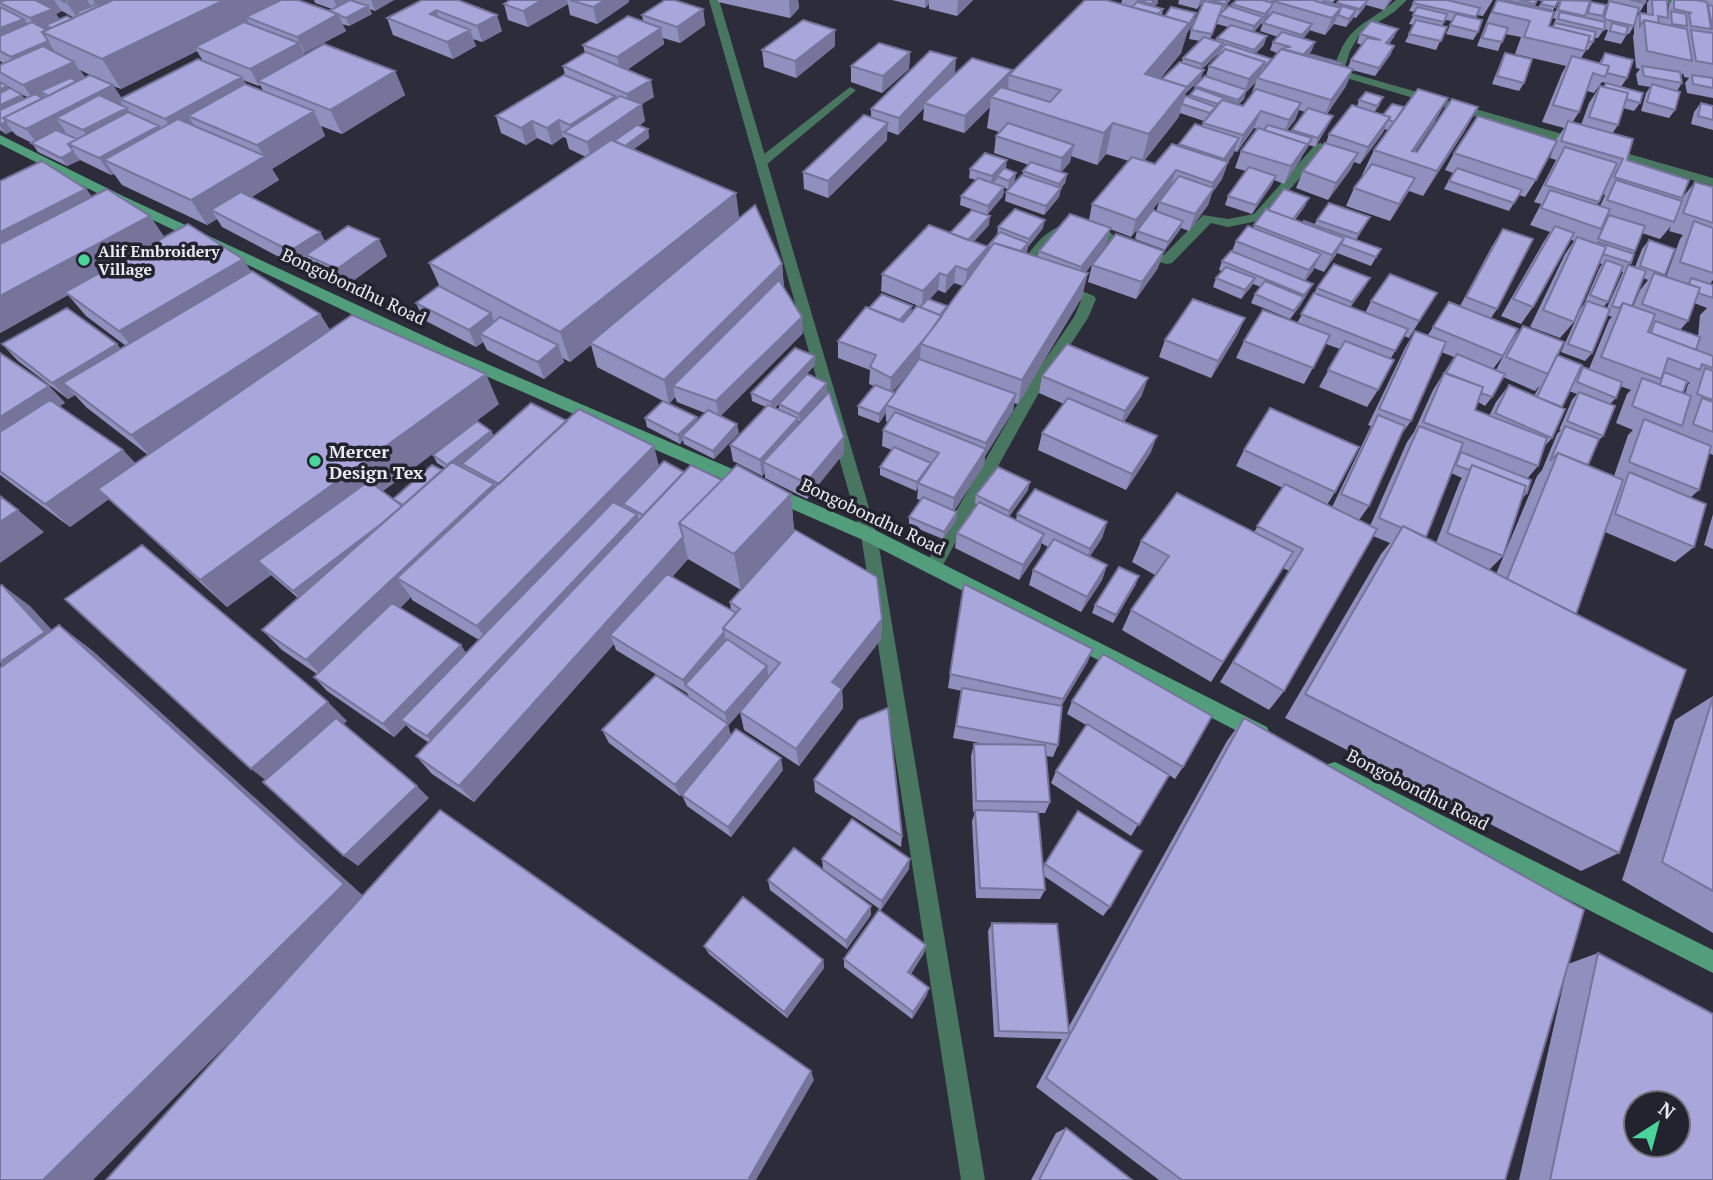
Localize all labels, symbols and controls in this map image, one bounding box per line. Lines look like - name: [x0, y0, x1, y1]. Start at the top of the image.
- place label: Alif Embroidery Village: [98, 240, 220, 280]
- street label: Bongobondhu Road: [278, 242, 430, 330]
- marker: Alif Embroidery Village: [76, 252, 92, 268]
- place label: Mercer Design Tex: [329, 439, 423, 484]
- marker: Mercer Design Tex: [307, 453, 323, 469]
- street label: Bongobondhu Road: [797, 472, 949, 560]
- street label: Bongobondhu Road: [1343, 743, 1493, 835]
- north arrow: [1622, 1089, 1692, 1159]
- text: N: [1654, 1095, 1681, 1125]

